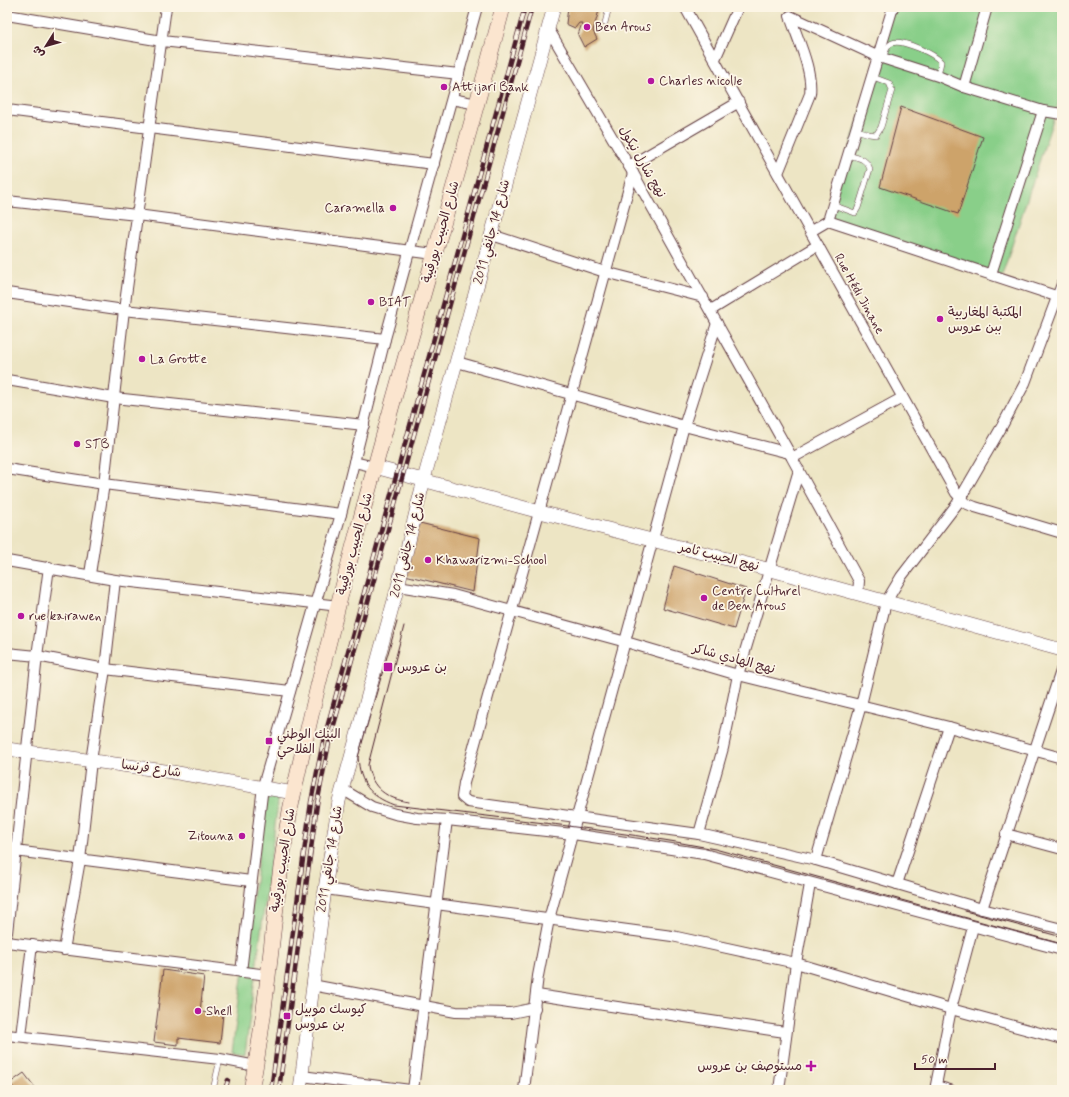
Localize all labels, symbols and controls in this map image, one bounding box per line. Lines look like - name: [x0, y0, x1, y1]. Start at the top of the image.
- place label: Ben Arous: [595, 19, 651, 36]
- marker: Ben Arous: [582, 22, 592, 32]
- north arrow: [26, 26, 66, 66]
- text: ش: [30, 42, 48, 60]
- place label: Charles nicolle: [659, 73, 742, 90]
- marker: Charles nicolle: [646, 76, 656, 86]
- place label: Attijari Bank: [452, 79, 529, 96]
- marker: Attijari Bank: [439, 82, 449, 92]
- street label: نهج شارل نيكول: [615, 123, 669, 201]
- street label: شارع 14 جانفي 2011: [470, 178, 516, 287]
- street label: شارع الحبيب بورقيبة: [418, 179, 464, 285]
- place label: Caramella: [324, 200, 385, 217]
- marker: Caramella: [388, 203, 398, 213]
- street label: Rue Hédi Jinane: [830, 251, 888, 337]
- place label: BIAT: [379, 294, 412, 311]
- marker: BIAT: [366, 297, 376, 307]
- place label: المكتبة المغاربية ببن عروس: [948, 304, 1022, 336]
- marker: المكتبة المغاربية ببن عروس: [935, 314, 945, 324]
- place label: La Grotte: [150, 351, 207, 368]
- marker: La Grotte: [137, 354, 147, 364]
- place label: STB: [85, 436, 110, 453]
- marker: STB: [72, 439, 82, 449]
- street label: شارع الحبيب بورقيبة: [333, 491, 377, 597]
- street label: شارع 14 جانفي 2011: [387, 491, 431, 600]
- street label: نهج الحبيب ثامر: [676, 539, 761, 575]
- place label: Khawarizmi-School: [436, 552, 547, 569]
- marker: Khawarizmi-School: [423, 555, 433, 565]
- place label: Centre Culturel de Ben Arous: [712, 583, 801, 615]
- marker: Centre Culturel de Ben Arous: [699, 593, 709, 603]
- place label: rue kairawen: [29, 608, 101, 625]
- marker: rue kairawen: [16, 611, 26, 621]
- street label: نهج الهادي شاكر: [690, 640, 777, 678]
- place label: بن عروس: [397, 659, 447, 676]
- marker: بن عروس: [382, 661, 394, 673]
- place label: البنك الوطني الفلاحي: [277, 726, 341, 760]
- marker: البنك الوطني الفلاحي: [264, 736, 274, 746]
- street label: شارع فرنسا: [120, 756, 182, 782]
- street label: شارع 14 جانفي 2011: [313, 804, 349, 914]
- street label: شارع الحبيب بورقيبة: [266, 807, 300, 913]
- place label: Zitouna: [187, 828, 234, 845]
- marker: Zitouna: [237, 831, 247, 841]
- place label: كيوسك موبيل بن عروس: [295, 1001, 367, 1033]
- place label: Shell: [206, 1003, 232, 1020]
- marker: Shell: [193, 1006, 203, 1016]
- marker: كيوسك موبيل بن عروس: [282, 1011, 292, 1021]
- scale bar: [915, 1045, 995, 1071]
- text: 50 m: [921, 1052, 948, 1068]
- place label: مستوصف بن عروس: [697, 1058, 802, 1075]
- marker: مستوصف بن عروس: [805, 1060, 817, 1072]

